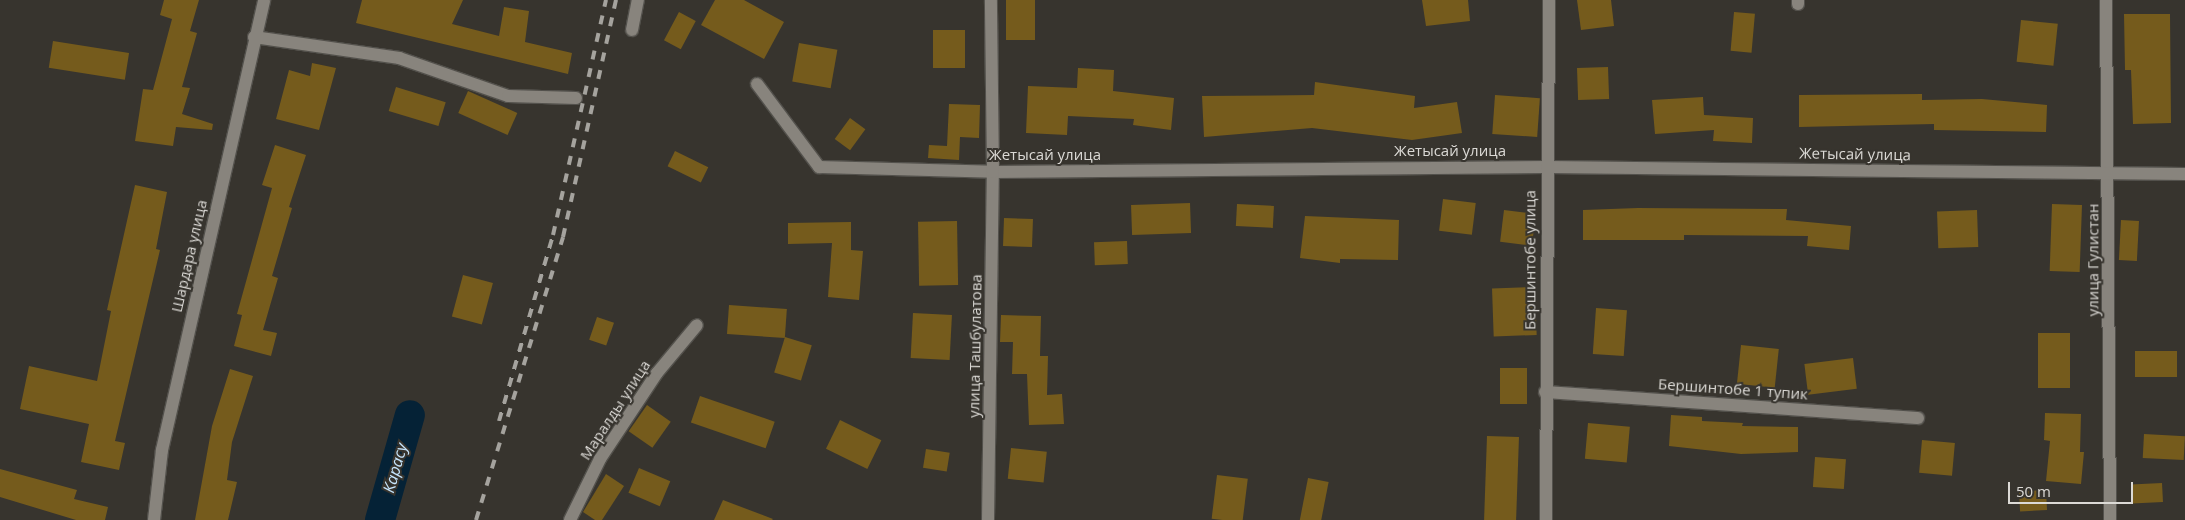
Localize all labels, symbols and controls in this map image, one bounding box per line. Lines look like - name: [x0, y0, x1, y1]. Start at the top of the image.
- street label: Жетысай улица: [1394, 142, 1506, 160]
- street label: Жетысай улица: [1799, 144, 1911, 164]
- street label: Жетысай улица: [989, 146, 1101, 164]
- street label: Бершинтобе улица: [1521, 190, 1539, 330]
- street label: Шардара улица: [167, 198, 211, 314]
- street label: улица Гулистан: [2084, 204, 2102, 316]
- street label: улица Ташбулатова: [965, 274, 985, 418]
- street label: Маралды улица: [576, 357, 654, 463]
- street label: Бершинтобе 1 тупик: [1658, 375, 1808, 403]
- water label: Карасу: [379, 441, 411, 495]
- scale bar: [2010, 472, 2135, 504]
- text: 50 m: [2016, 481, 2051, 501]

